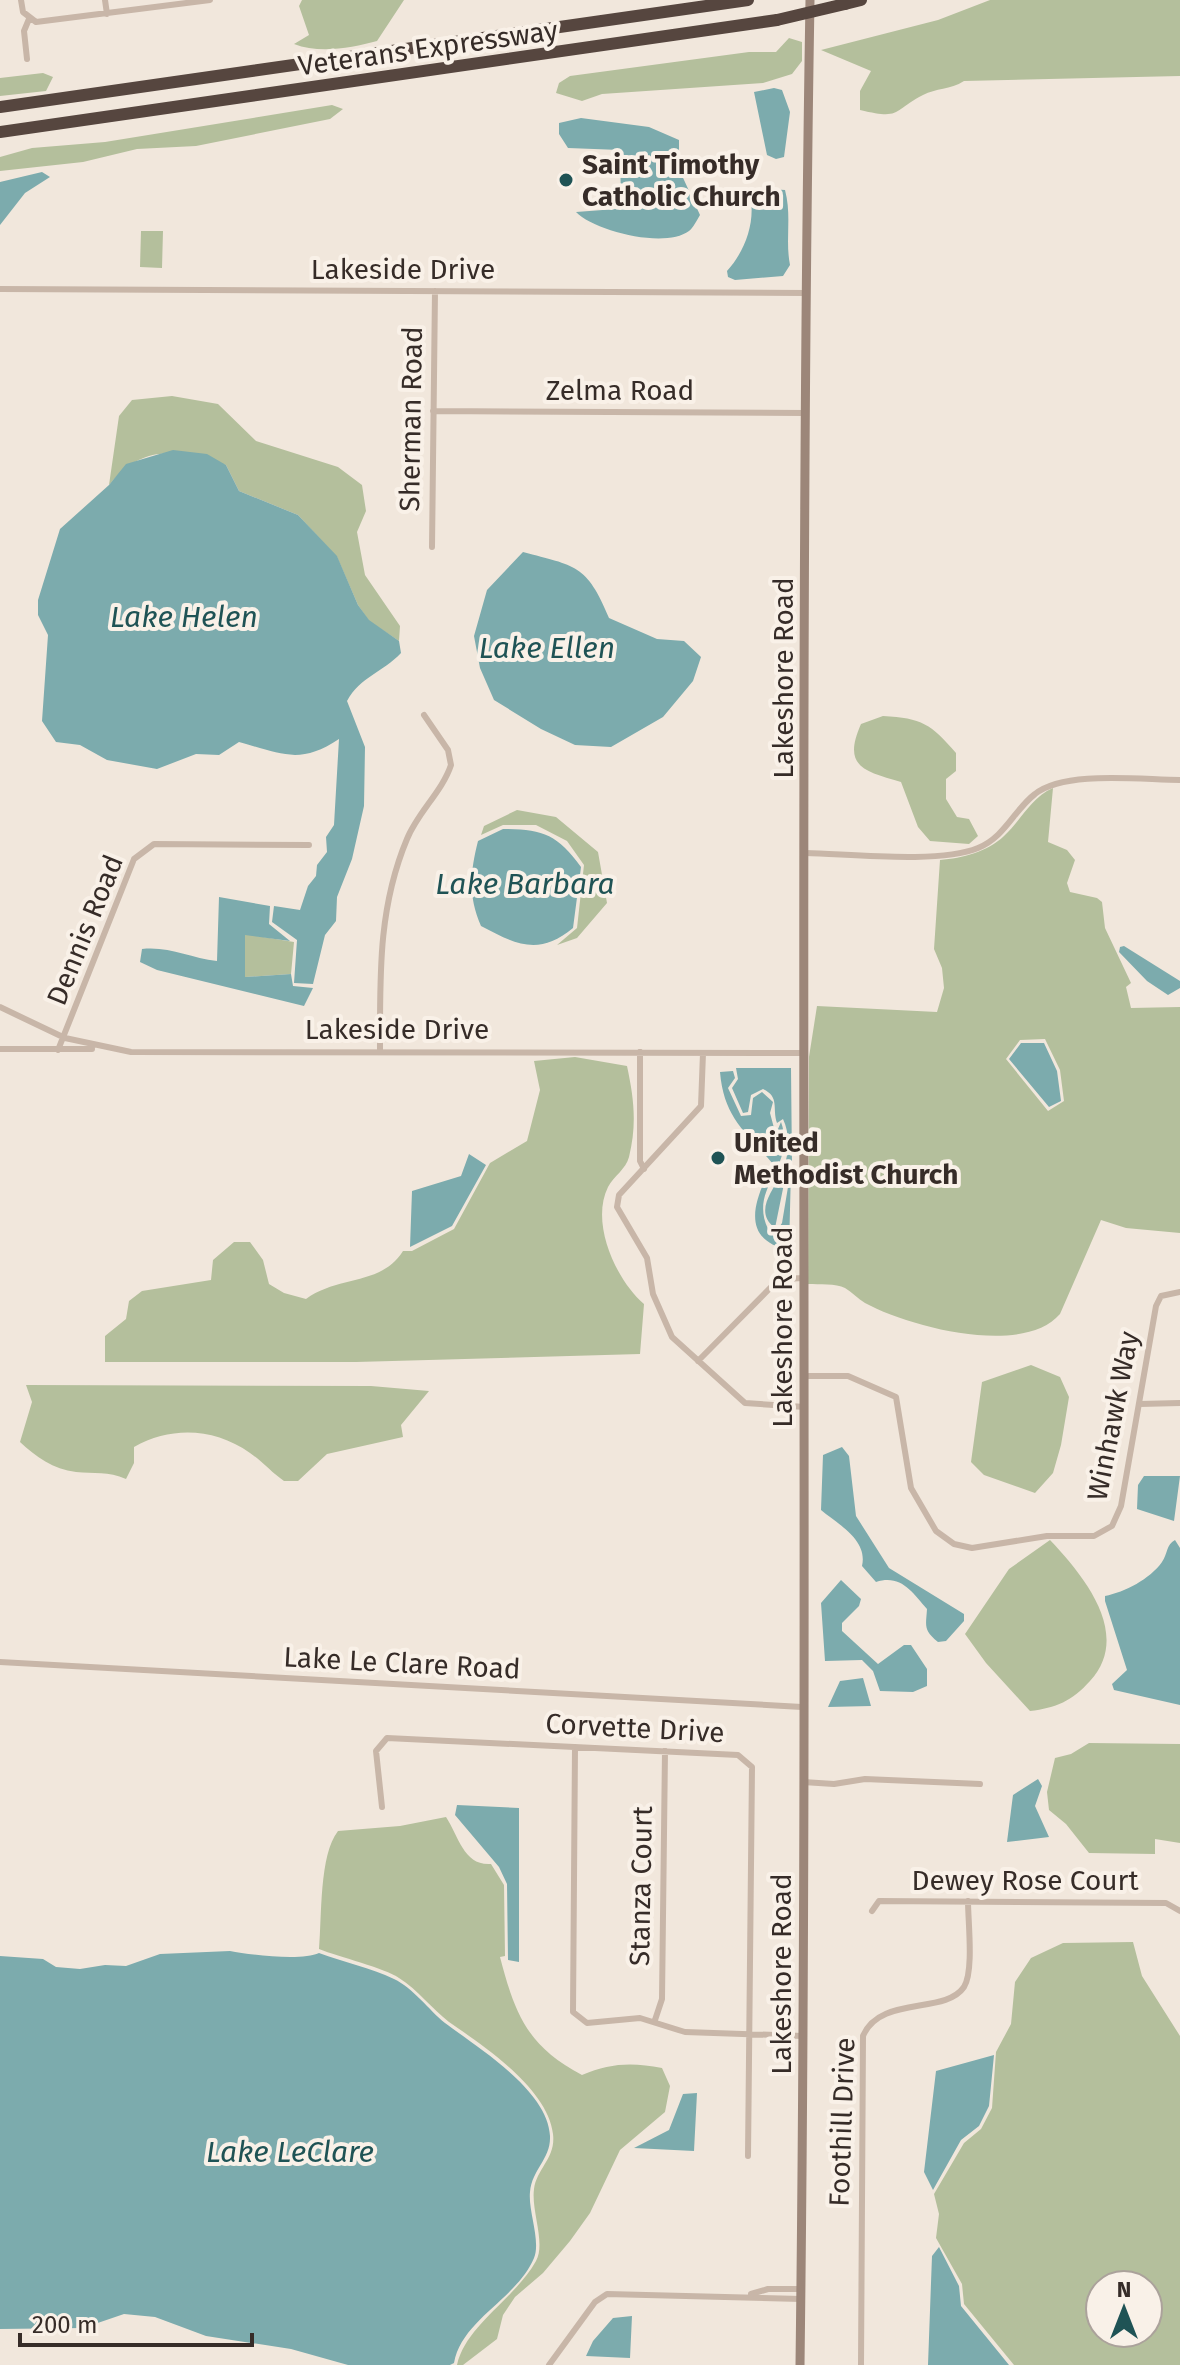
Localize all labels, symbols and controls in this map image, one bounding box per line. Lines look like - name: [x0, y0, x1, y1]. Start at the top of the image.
- street label: Veterans Expressway: [296, 13, 560, 83]
- place label: Saint Timothy Catholic Church: [582, 148, 781, 213]
- marker: Saint Timothy Catholic Church: [557, 171, 575, 189]
- street label: Lakeside Drive: [311, 253, 495, 286]
- street label: Sherman Road: [393, 326, 429, 512]
- street label: Zelma Road: [546, 374, 694, 407]
- street label: Lakeshore Road: [767, 577, 800, 779]
- water label: Lake Helen: [110, 599, 258, 635]
- water label: Lake Ellen: [479, 630, 615, 666]
- street label: Dennis Road: [40, 850, 130, 1010]
- water label: Lake Barbara: [435, 866, 615, 902]
- street label: Lakeside Drive: [305, 1013, 489, 1046]
- place label: United Methodist Church: [734, 1126, 958, 1191]
- marker: United Methodist Church: [709, 1149, 727, 1167]
- street label: Lakeshore Road: [766, 1226, 799, 1428]
- street label: Winhawk Way: [1080, 1328, 1146, 1503]
- street label: Lake Le Clare Road: [283, 1640, 521, 1686]
- street label: Corvette Drive: [545, 1707, 725, 1749]
- street label: Stanza Court: [623, 1805, 659, 1966]
- street label: Dewey Rose Court: [911, 1864, 1139, 1897]
- street label: Lakeshore Road: [765, 1873, 798, 2075]
- street label: Foothill Drive: [823, 2037, 861, 2207]
- water label: Lake LeClare: [206, 2134, 374, 2170]
- north arrow: [1084, 2269, 1164, 2349]
- text: N: [1117, 2276, 1131, 2303]
- scale bar: [20, 2297, 252, 2347]
- text: 200 m: [32, 2311, 98, 2339]

